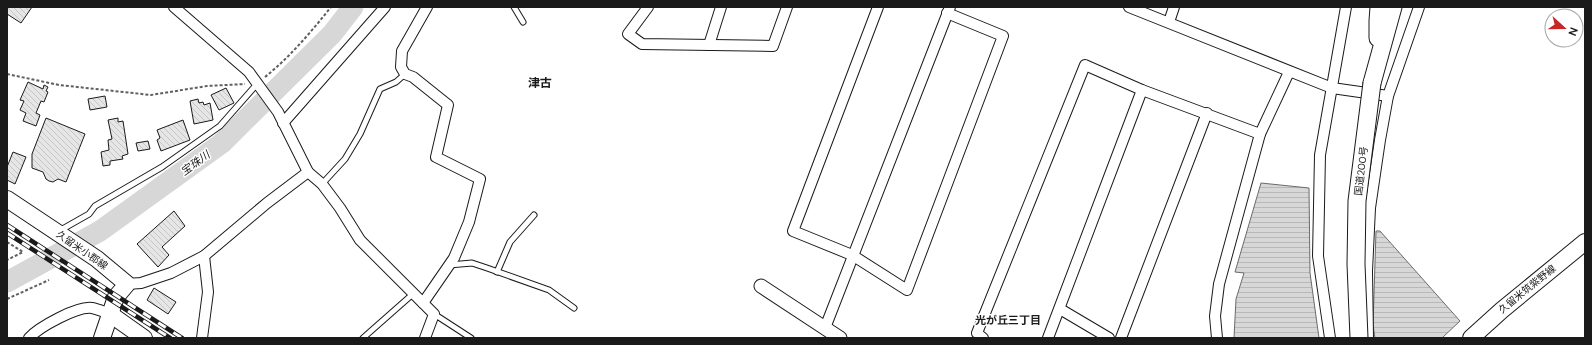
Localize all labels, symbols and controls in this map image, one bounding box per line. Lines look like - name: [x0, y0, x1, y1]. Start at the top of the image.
- north arrow: [1544, 8, 1584, 48]
- text: N: [1565, 25, 1581, 38]
- district label: 津古: [528, 75, 552, 91]
- street label: 国道200号: [1352, 146, 1370, 196]
- water label: 宝珠川: [178, 147, 213, 178]
- street label: 久留米小郡線: [54, 227, 110, 273]
- street label: 久留米筑紫野線: [1496, 262, 1558, 316]
- district label: 光が丘三丁目: [975, 313, 1041, 327]

